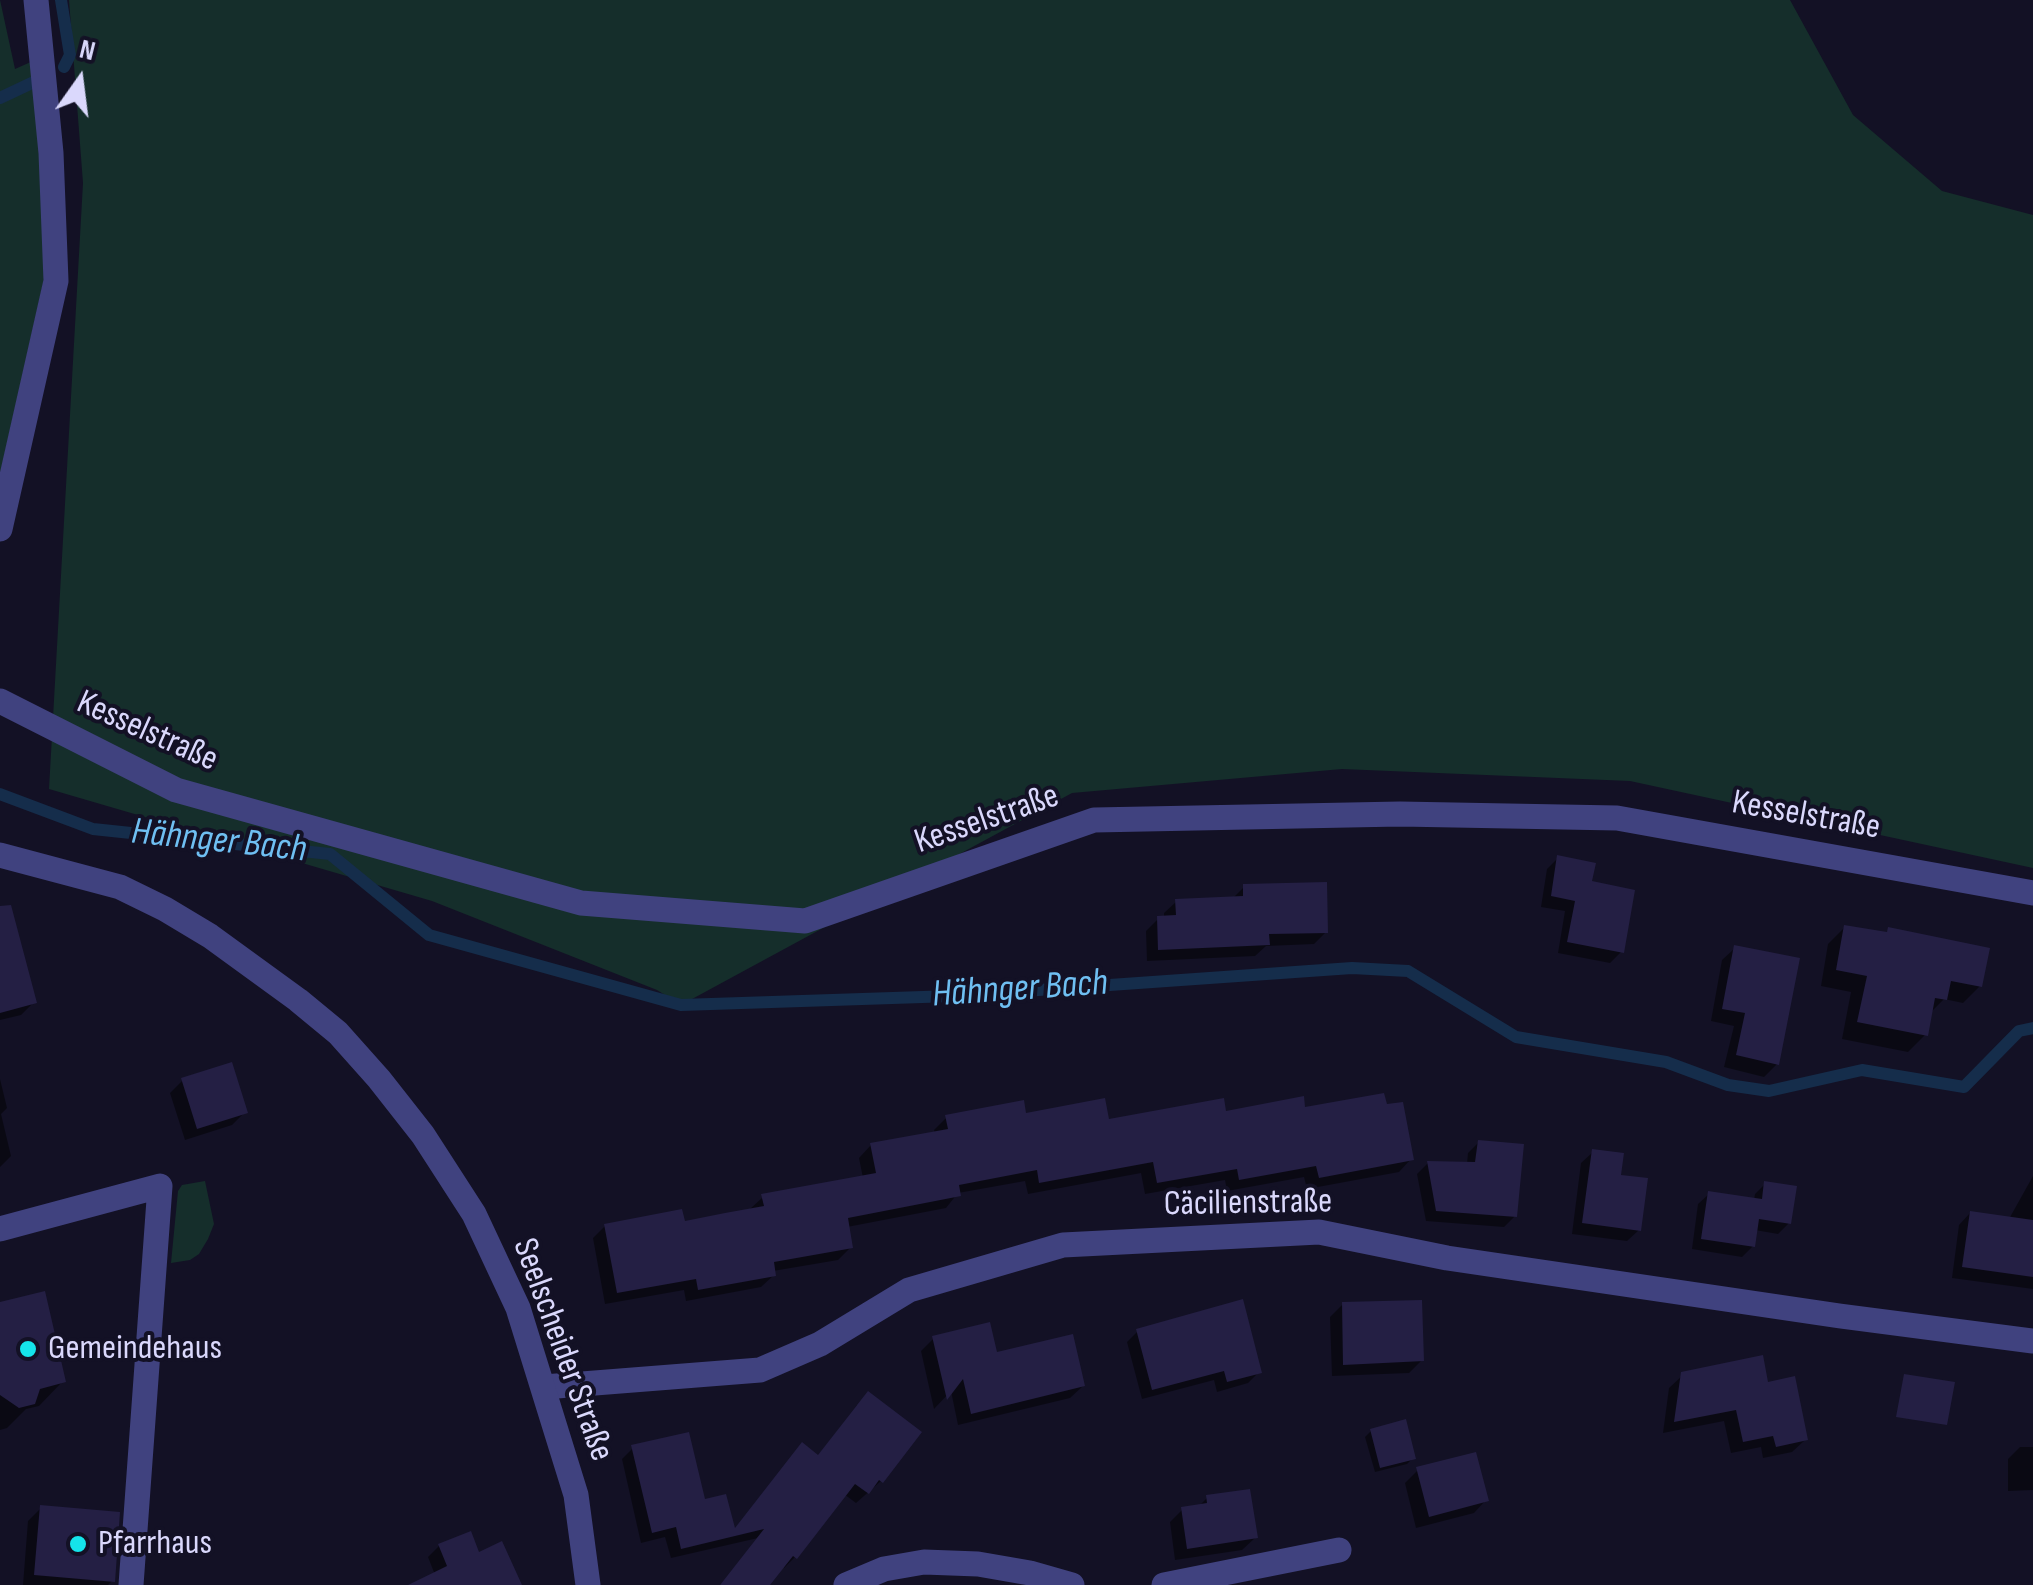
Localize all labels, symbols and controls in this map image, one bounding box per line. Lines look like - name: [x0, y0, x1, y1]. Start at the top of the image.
- north arrow: [30, 30, 130, 130]
- text: N: [76, 33, 99, 68]
- street label: Kesselstraße: [70, 682, 224, 782]
- street label: Kesselstraße: [909, 776, 1065, 864]
- street label: Kesselstraße: [1729, 782, 1883, 850]
- water label: Hähnger Bach: [129, 810, 309, 874]
- water label: Hähnger Bach: [931, 961, 1109, 1019]
- street label: Cäcilienstraße: [1164, 1182, 1332, 1226]
- street label: Seelscheider Straße: [502, 1233, 622, 1467]
- place label: Gemeindehaus: [48, 1328, 222, 1370]
- marker: Gemeindehaus: [17, 1338, 39, 1360]
- place label: Pfarrhaus: [98, 1523, 212, 1565]
- marker: Pfarrhaus: [67, 1533, 89, 1555]

